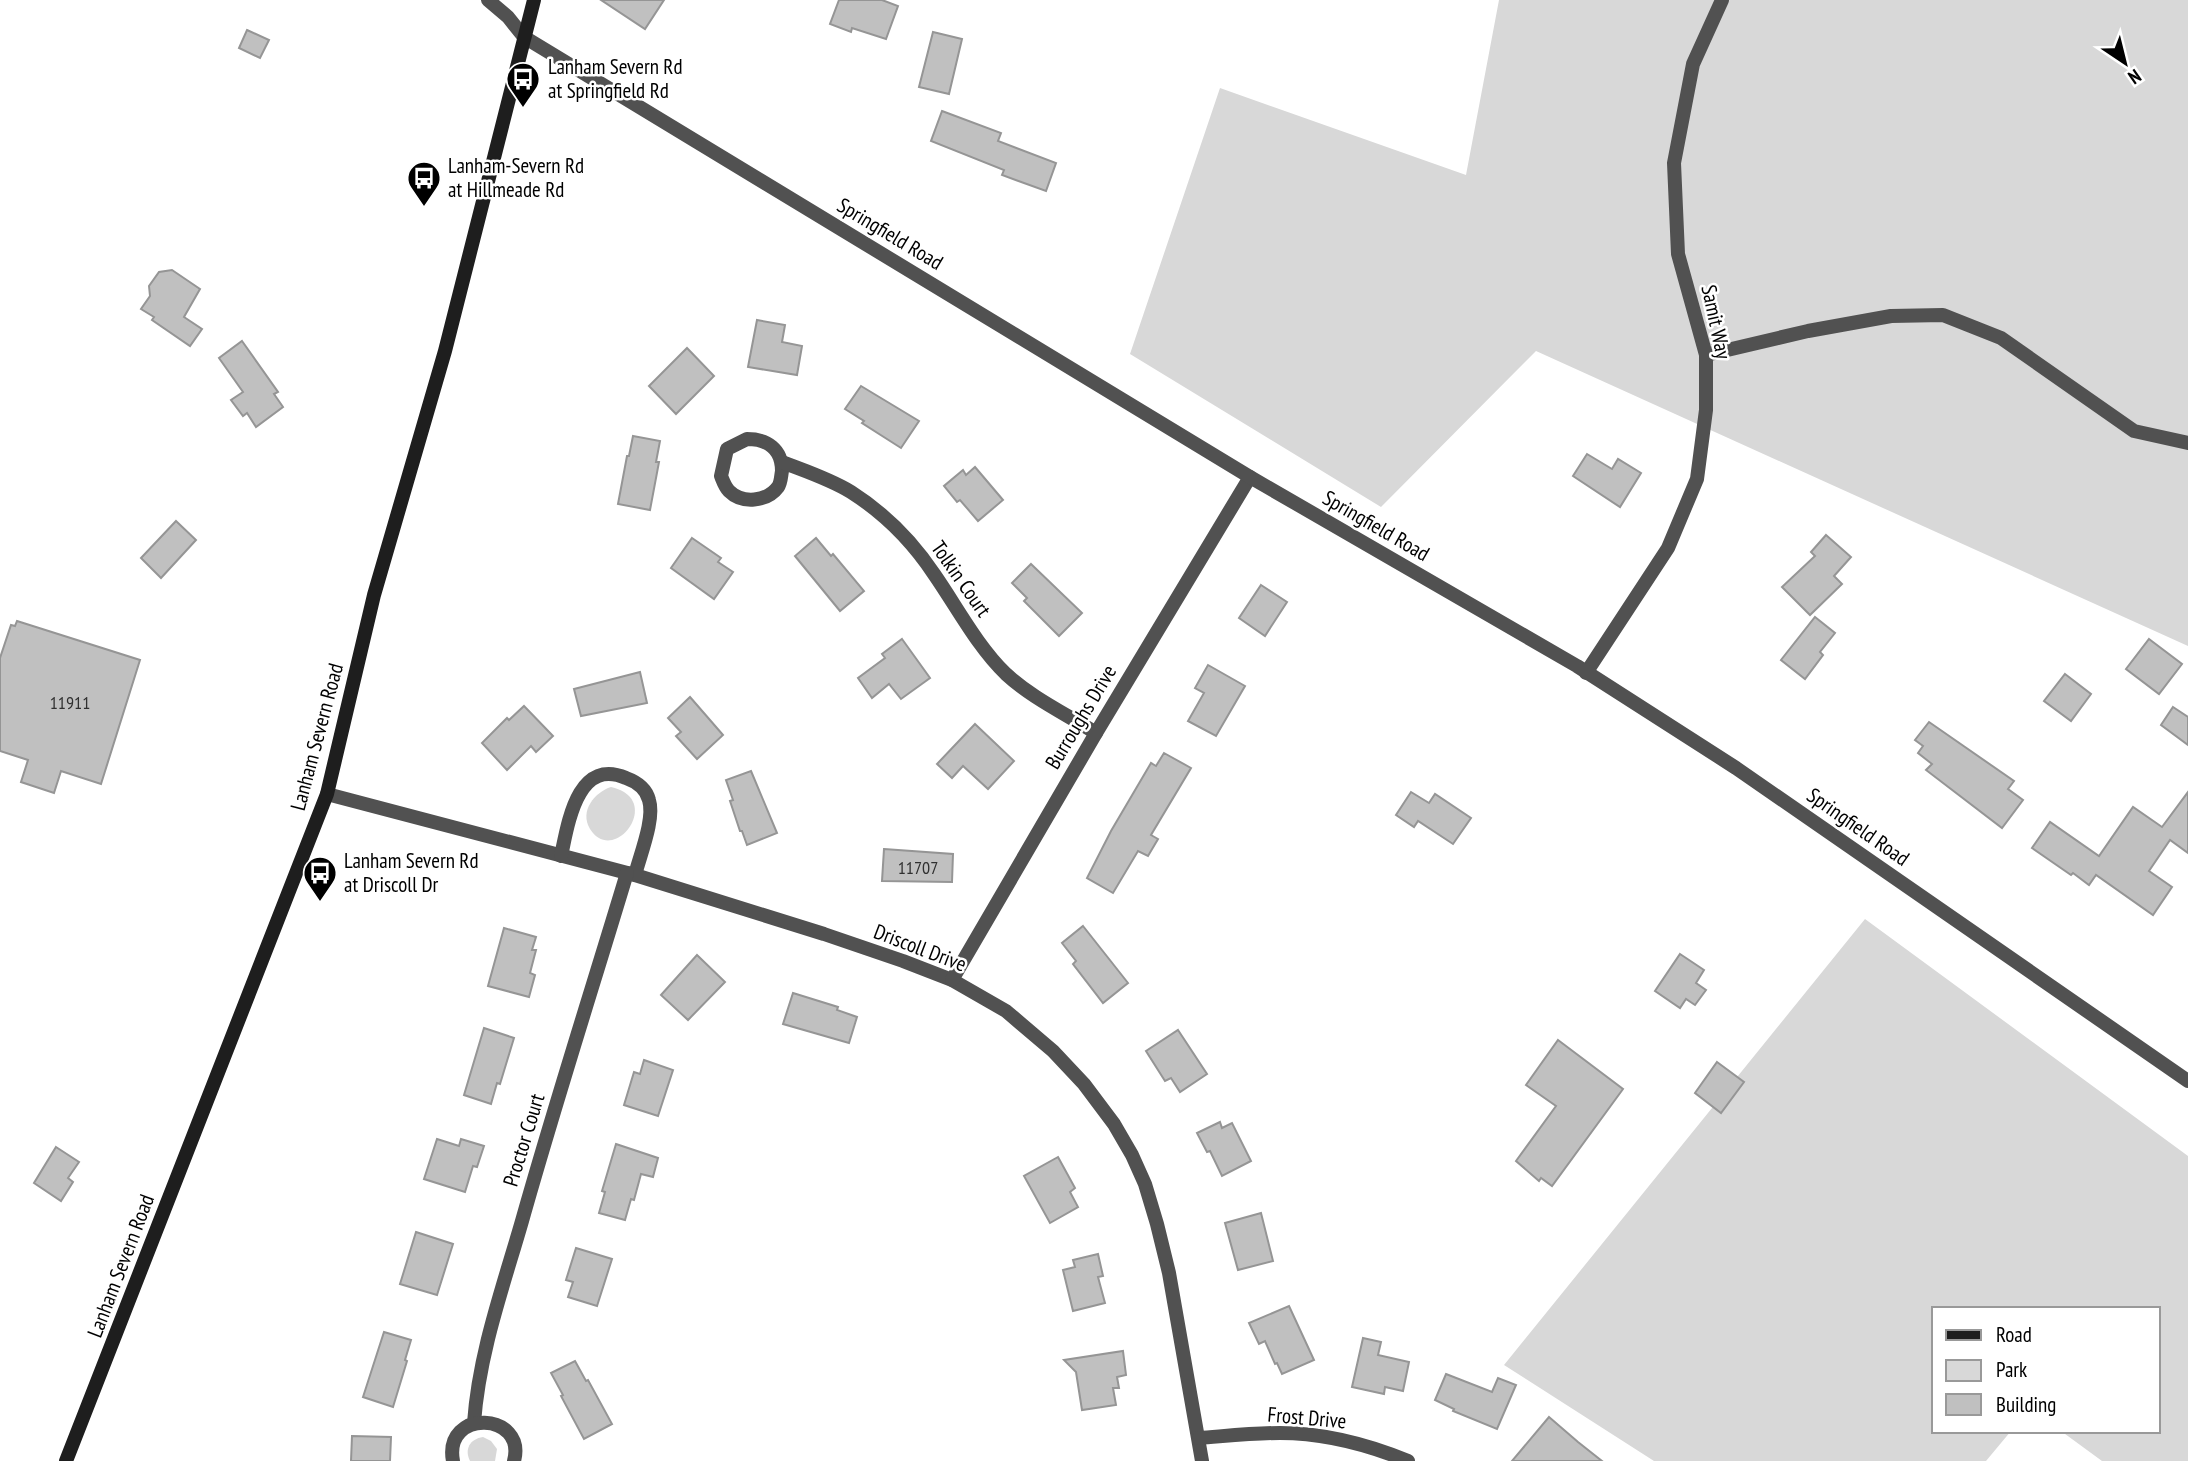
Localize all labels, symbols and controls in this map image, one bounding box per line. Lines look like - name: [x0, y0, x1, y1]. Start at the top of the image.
- north arrow: [2090, 28, 2160, 98]
- place label: Lanham Severn Rd at Springfield Rd: [548, 53, 683, 104]
- bus stop icon: Lanham Severn Rd at Springfield Rd: [504, 60, 542, 109]
- text: N: [2124, 64, 2146, 90]
- place label: Lanham-Severn Rd at Hillmeade Rd: [448, 152, 584, 203]
- bus stop icon: Lanham-Severn Rd at Hillmeade Rd: [405, 159, 443, 208]
- street label: Springfield Road: [832, 191, 948, 276]
- street label: Samit Way: [1695, 282, 1738, 362]
- street label: Springfield Road: [1318, 484, 1434, 567]
- street label: Tolkin Court: [925, 535, 997, 622]
- street label: Lanham Severn Road: [284, 660, 349, 813]
- street label: Burroughs Drive: [1039, 660, 1122, 774]
- house number: 11911: [50, 691, 90, 714]
- street label: Springfield Road: [1802, 781, 1915, 872]
- place label: Lanham Severn Rd at Driscoll Dr: [344, 847, 479, 898]
- bus stop icon: Lanham Severn Rd at Driscoll Dr: [301, 854, 339, 903]
- house number: 11707: [898, 856, 938, 879]
- street label: Driscoll Drive: [870, 918, 970, 978]
- street label: Proctor Court: [497, 1090, 550, 1189]
- street label: Lanham Severn Road: [81, 1190, 160, 1341]
- legend: [1932, 1307, 2160, 1433]
- text: Road: [1996, 1321, 2032, 1348]
- text: Park: [1996, 1356, 2027, 1383]
- text: Building: [1996, 1391, 2056, 1418]
- street label: Frost Drive: [1267, 1401, 1348, 1434]

